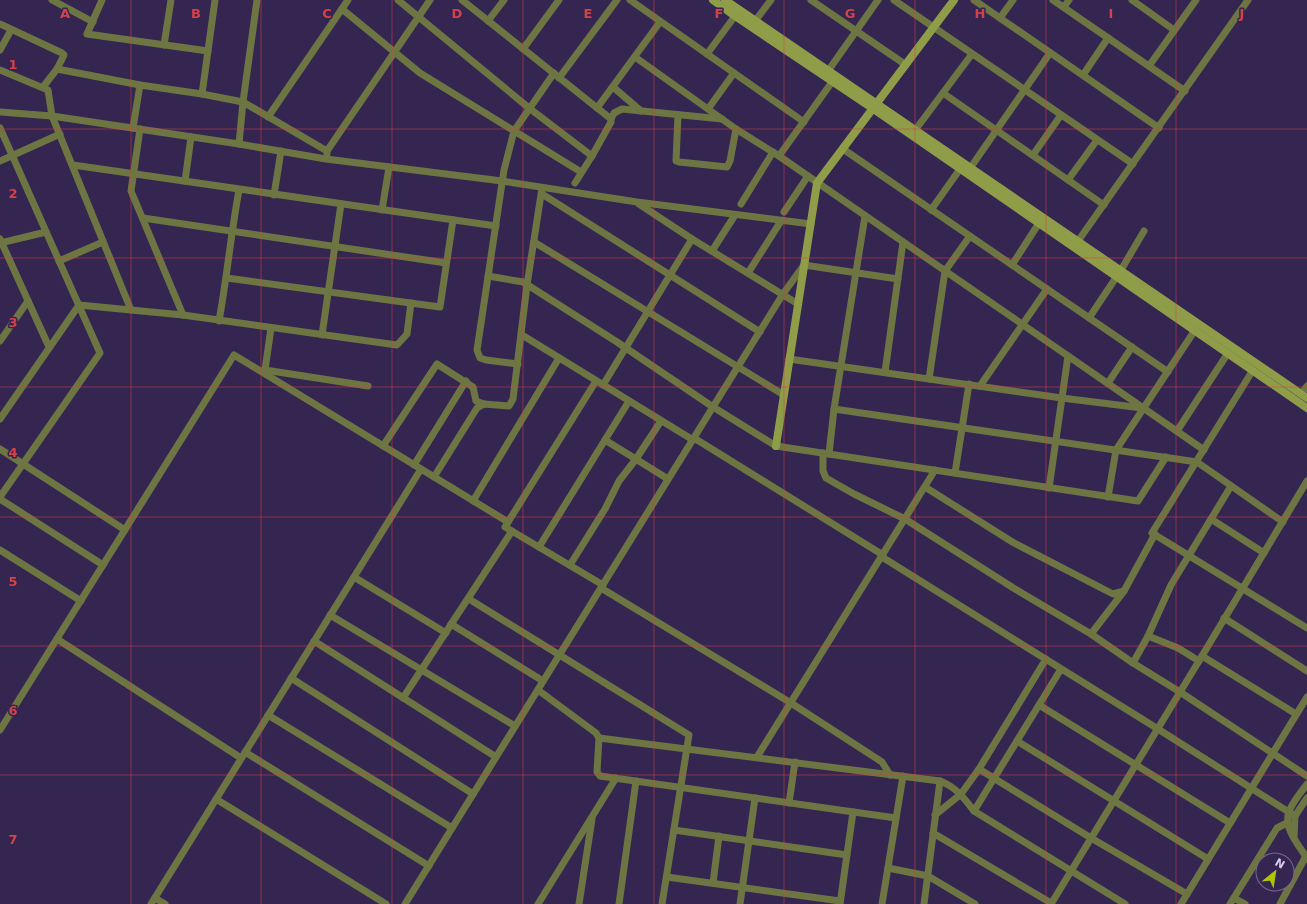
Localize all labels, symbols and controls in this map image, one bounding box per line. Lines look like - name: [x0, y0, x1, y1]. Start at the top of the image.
- text: A: [60, 6, 70, 21]
- text: B: [191, 6, 201, 21]
- text: C: [322, 6, 332, 21]
- text: D: [452, 6, 463, 21]
- text: E: [584, 6, 592, 21]
- text: F: [715, 6, 723, 21]
- text: G: [845, 6, 855, 21]
- text: H: [975, 6, 985, 21]
- text: I: [1109, 6, 1113, 21]
- text: J: [1239, 6, 1244, 21]
- text: 1: [8, 57, 18, 72]
- text: 2: [8, 186, 18, 201]
- text: 3: [8, 315, 18, 330]
- text: 4: [8, 445, 18, 460]
- text: 5: [8, 574, 18, 589]
- text: 6: [8, 703, 18, 718]
- text: 7: [8, 832, 18, 847]
- north arrow: [1255, 852, 1295, 892]
- text: N: [1273, 856, 1287, 872]

